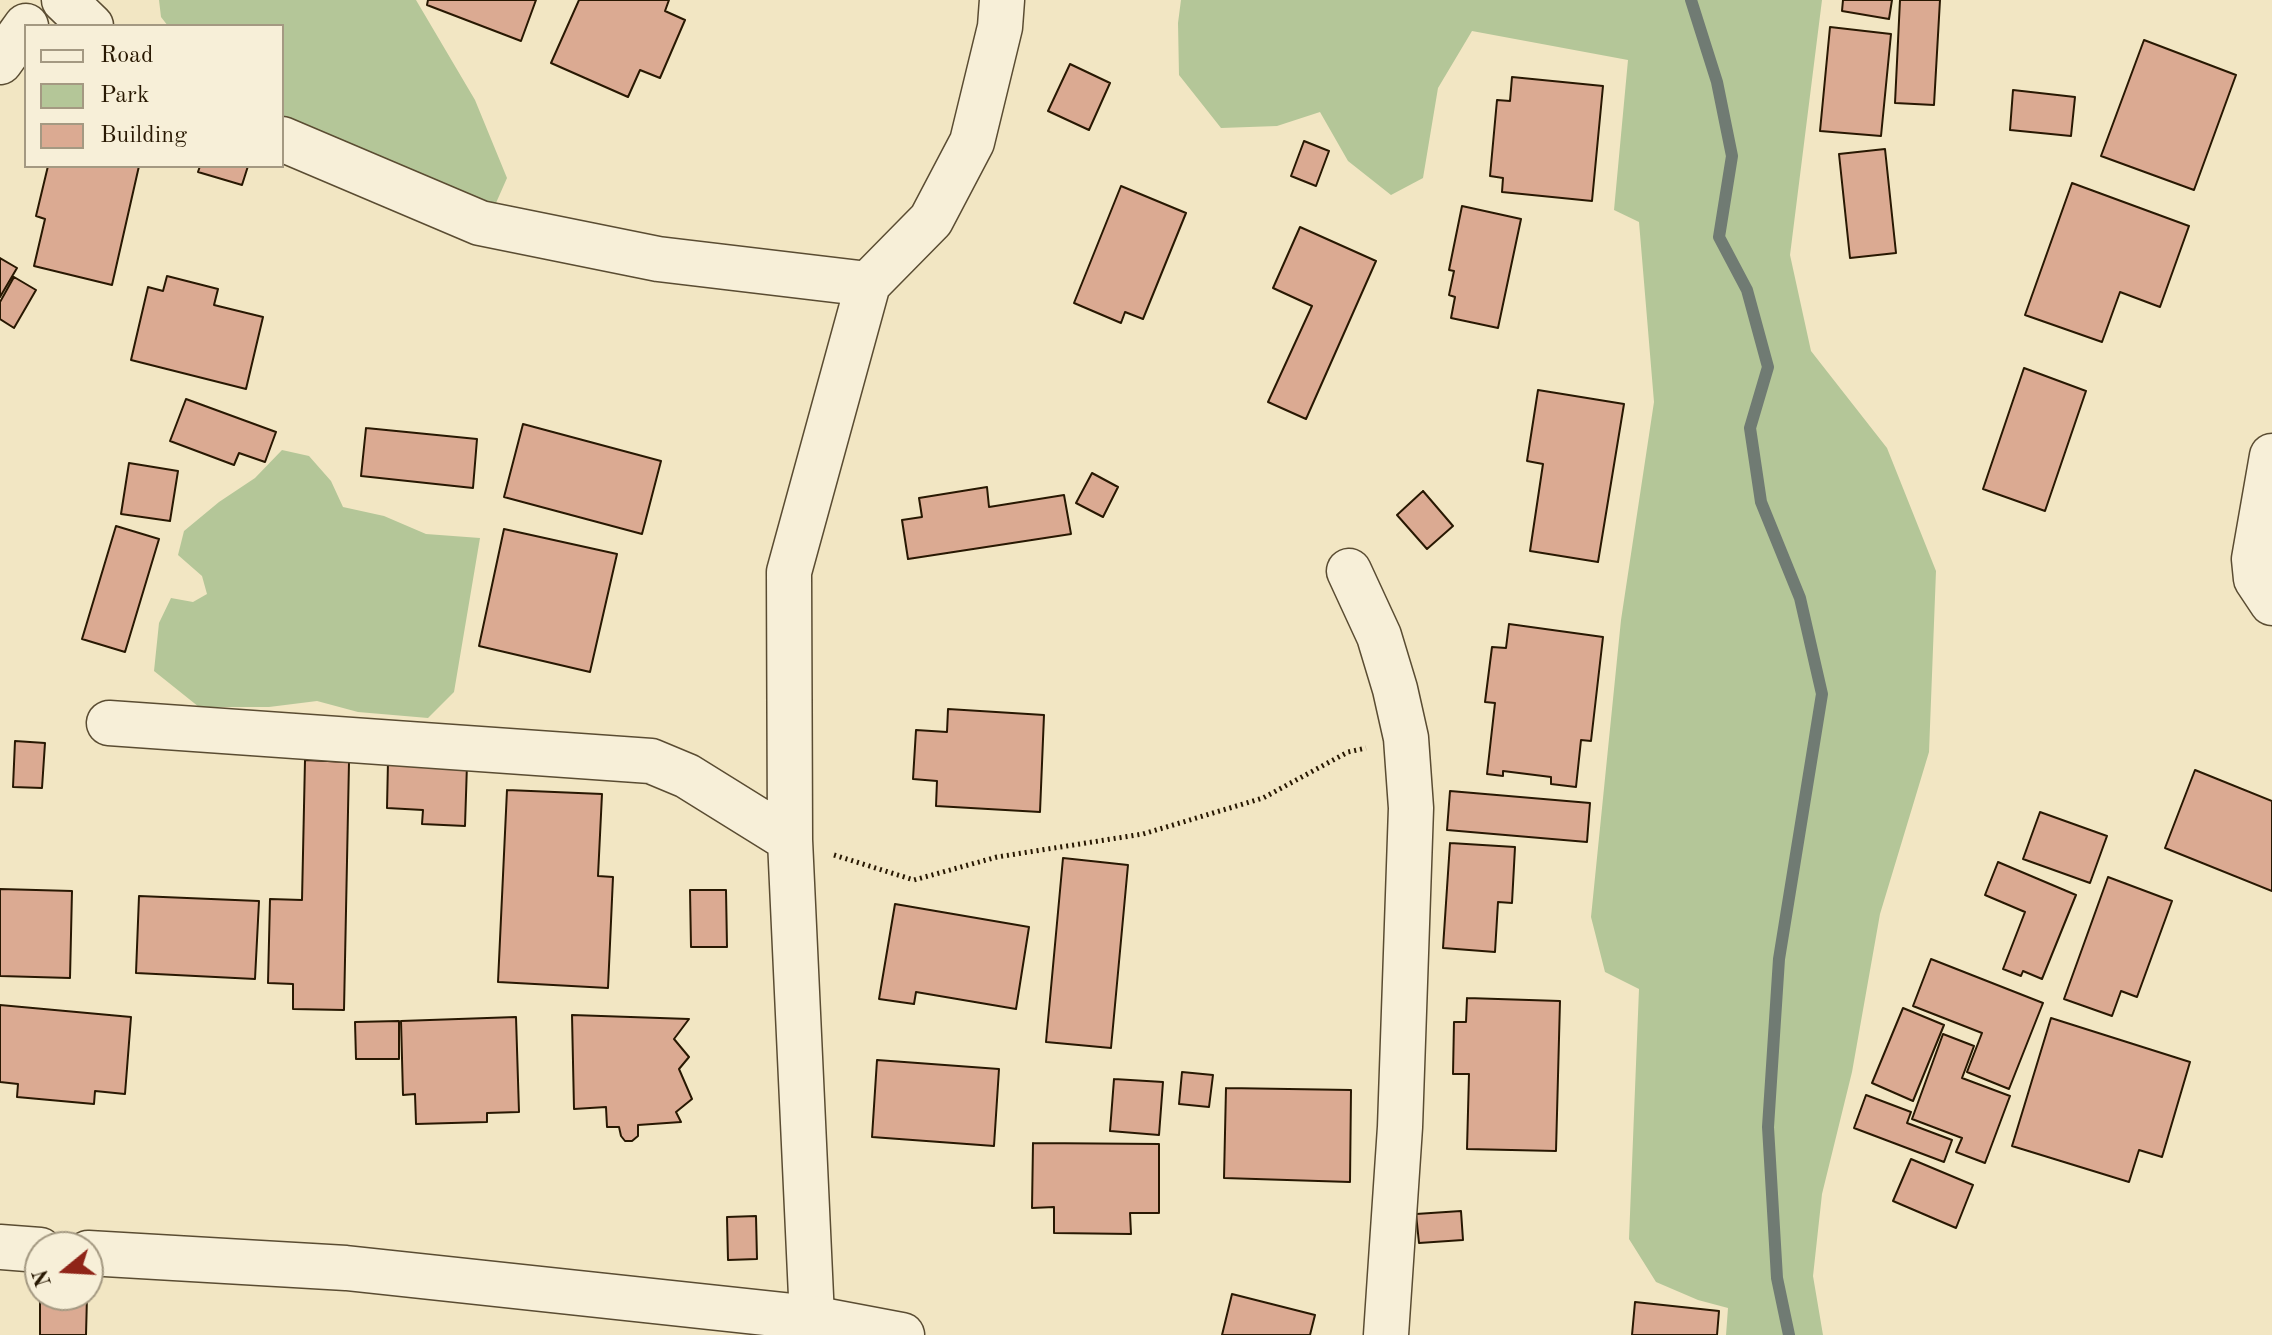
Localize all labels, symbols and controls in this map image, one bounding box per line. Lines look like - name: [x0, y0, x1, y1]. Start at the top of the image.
- legend: [24, 24, 284, 168]
- text: Road: [100, 44, 153, 68]
- text: Park: [100, 84, 149, 108]
- text: Building: [100, 124, 187, 148]
- north arrow: [24, 1231, 104, 1311]
- text: N: [30, 1266, 56, 1289]

